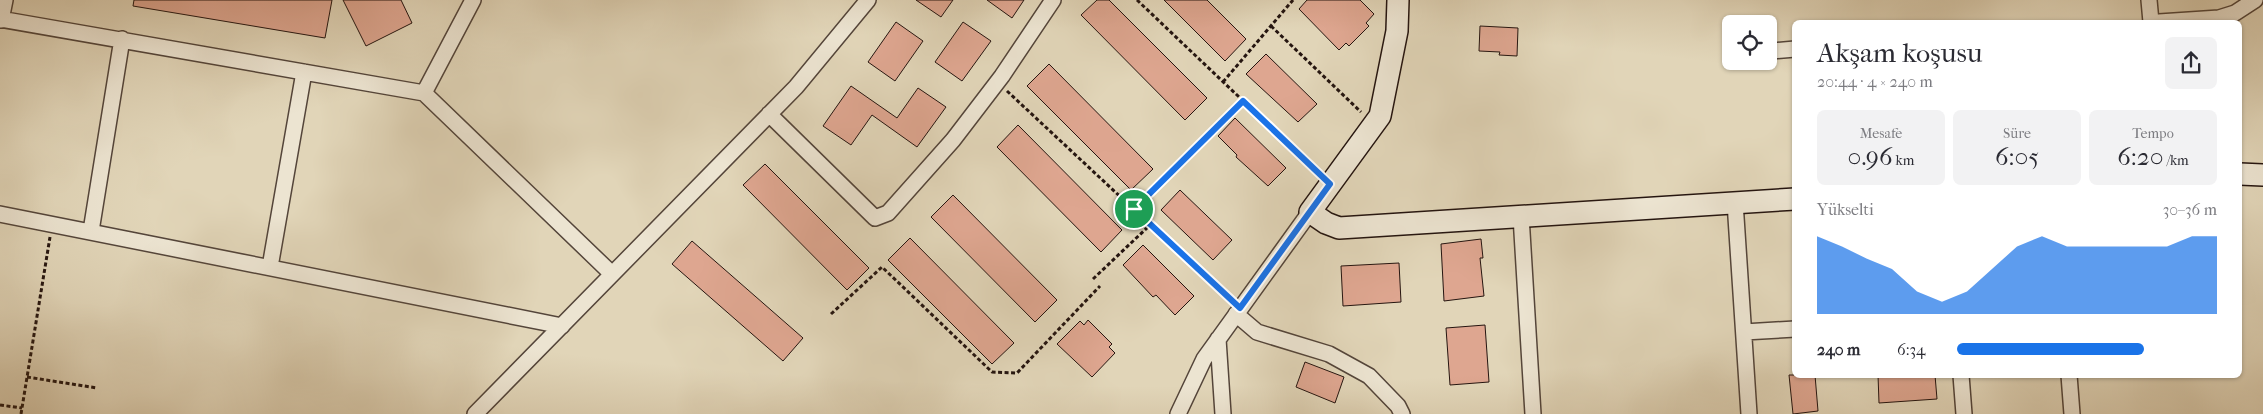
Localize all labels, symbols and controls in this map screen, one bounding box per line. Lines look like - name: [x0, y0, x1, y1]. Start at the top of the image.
- map controls: [1722, 15, 1777, 70]
- button: locate: [1722, 15, 1777, 70]
- text: Akşam koşusu: [1817, 36, 1983, 69]
- button: share: [2165, 37, 2217, 89]
- text: 20:44 · 4 × 240 m: [1817, 72, 1933, 91]
- text: Mesafe: [1860, 125, 1902, 142]
- text: Süre: [2003, 125, 2031, 142]
- text: Tempo: [2132, 125, 2174, 142]
- text: 0.96: [1848, 142, 1893, 171]
- text: 6:05: [1995, 142, 2039, 171]
- text: 6:20: [2117, 142, 2163, 171]
- text: km: [1893, 152, 1914, 169]
- text: /km: [2163, 152, 2189, 169]
- pin: [1113, 188, 1155, 230]
- icon: arrive: [1120, 195, 1148, 223]
- text: Yükselti: [1817, 200, 1874, 219]
- text: 30–36 m: [2163, 200, 2217, 219]
- text: 240 m: [1817, 340, 1860, 359]
- text: 6:34: [1897, 340, 1926, 359]

